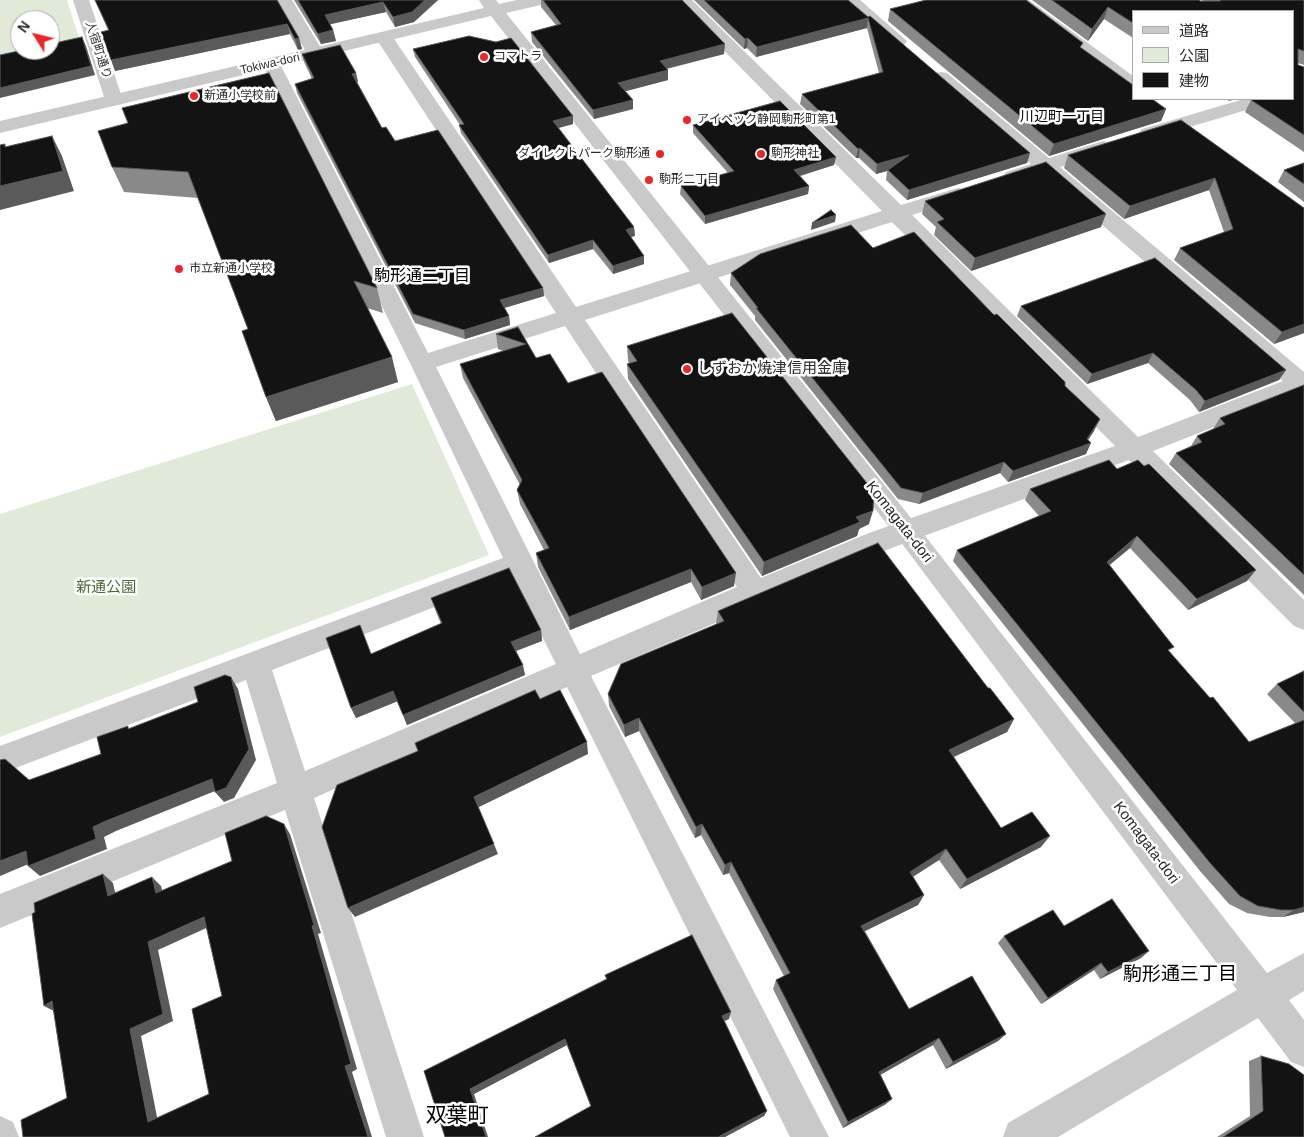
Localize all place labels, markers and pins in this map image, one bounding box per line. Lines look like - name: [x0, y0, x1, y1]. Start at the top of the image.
- place label: コマトラ: [494, 50, 542, 64]
- marker: コマトラ: [478, 51, 490, 63]
- place label: 新通小学校前: [204, 89, 276, 103]
- marker: 新通小学校前: [188, 90, 200, 102]
- place label: アイペック静岡駒形町第1: [697, 113, 836, 127]
- marker: アイペック静岡駒形町第1: [681, 114, 693, 126]
- place label: ダイレクトパーク駒形通: [518, 147, 650, 161]
- place label: 駒形神社: [771, 147, 819, 161]
- marker: ダイレクトパーク駒形通: [654, 148, 666, 160]
- marker: 駒形神社: [755, 148, 767, 160]
- place label: 駒形二丁目: [659, 173, 719, 187]
- marker: 駒形二丁目: [643, 174, 655, 186]
- place label: 市立新通小学校: [189, 262, 273, 276]
- marker: 市立新通小学校: [173, 263, 185, 275]
- place label: しずおか焼津信用金庫: [697, 360, 847, 378]
- marker: しずおか焼津信用金庫: [681, 363, 693, 375]

